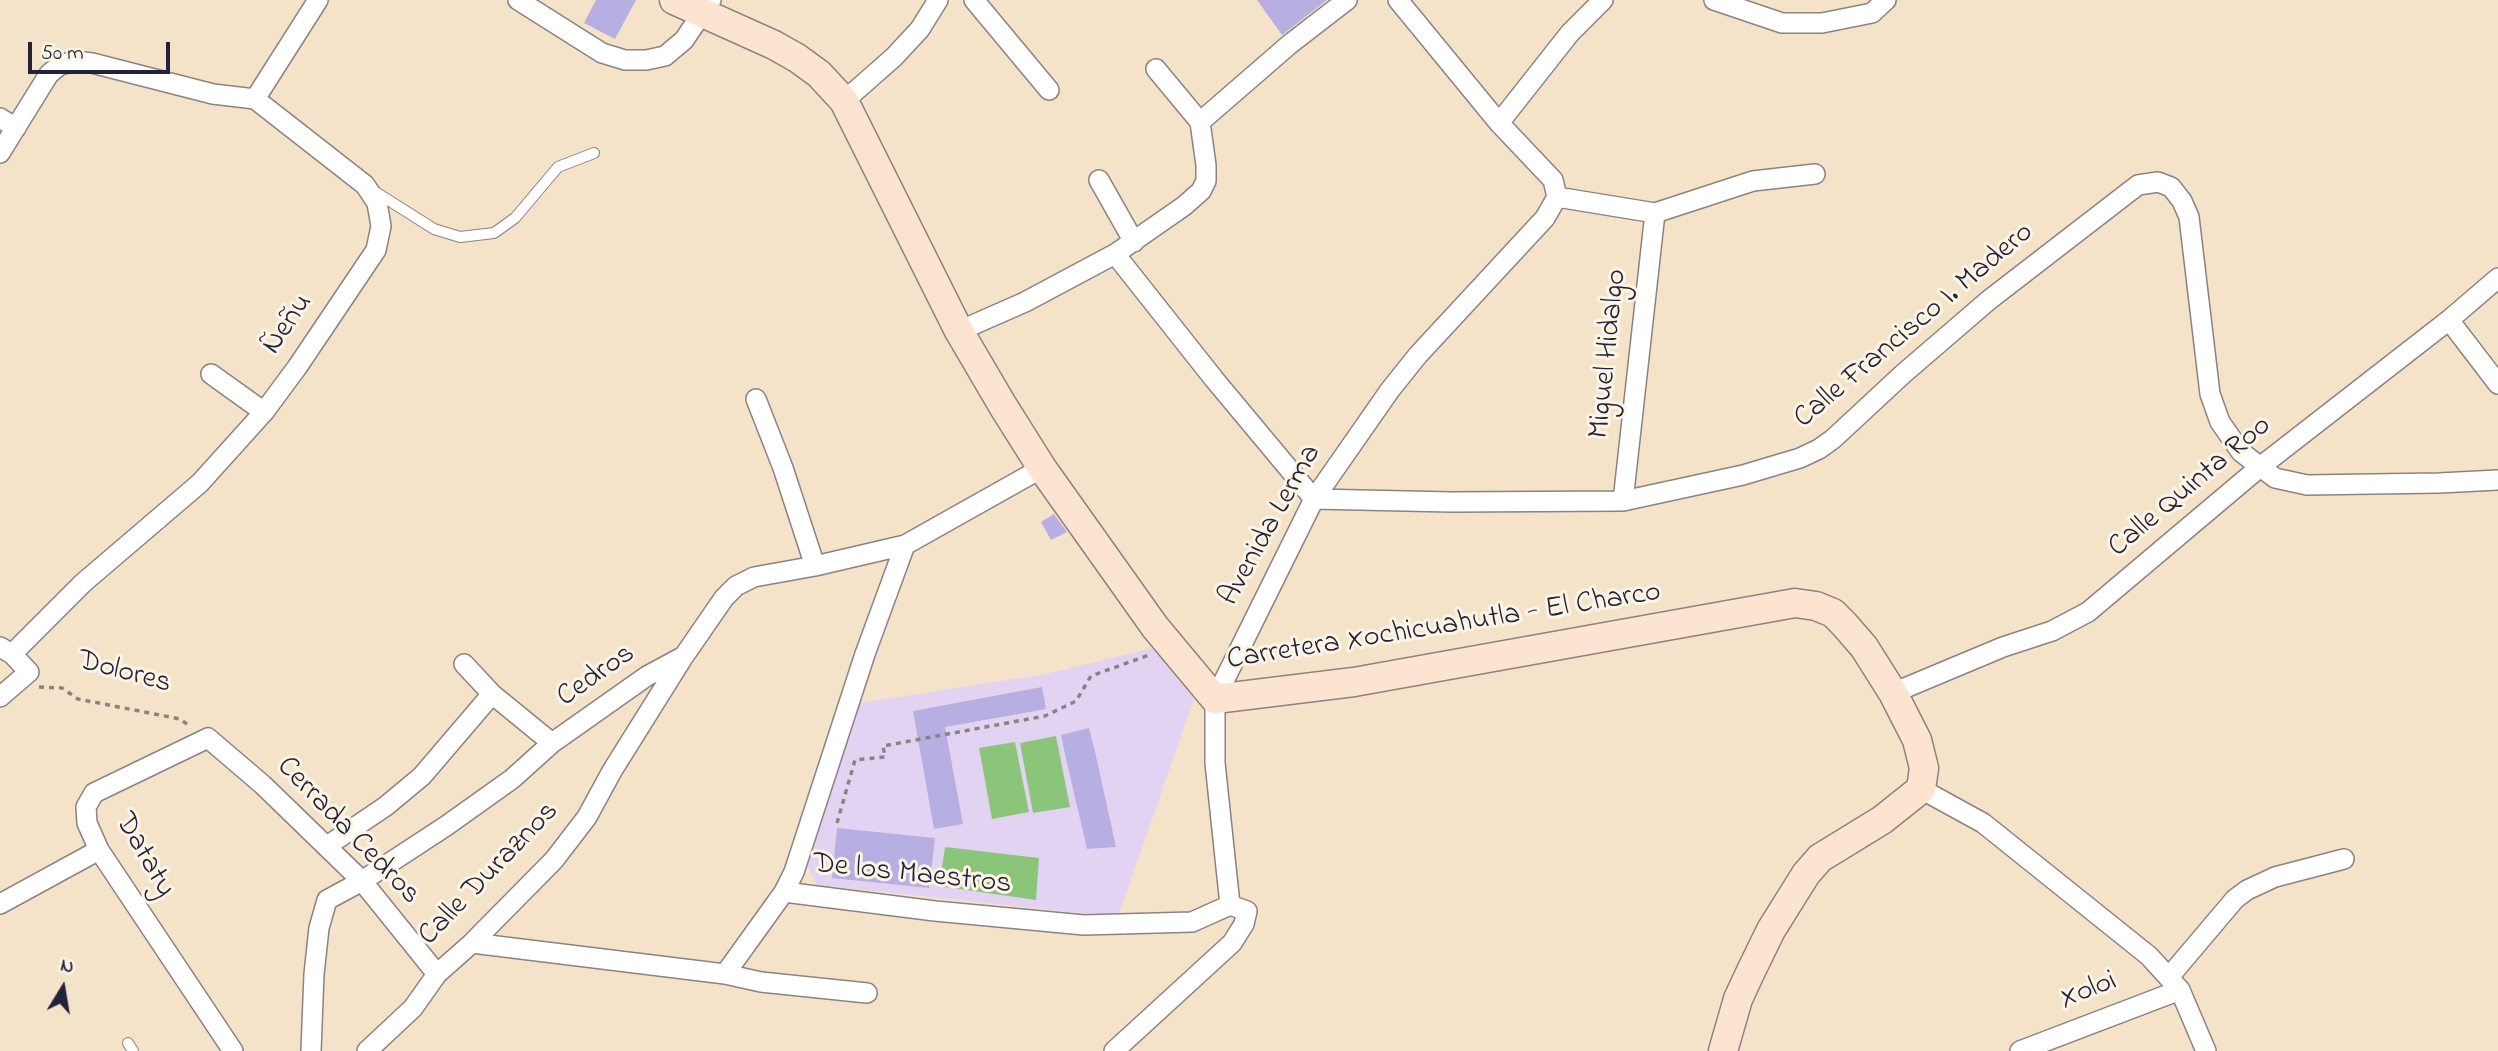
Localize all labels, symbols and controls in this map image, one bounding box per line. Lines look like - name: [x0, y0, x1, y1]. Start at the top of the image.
- scale bar: [32, 28, 173, 72]
- text: 50 m: [41, 39, 84, 69]
- street label: Calle Francisco I. Madero: [1788, 216, 2042, 438]
- street label: Miguel Hidalgo: [1583, 267, 1637, 441]
- street label: Ñeñu: [256, 288, 322, 362]
- street label: Calle Quinta Roo: [2102, 409, 2280, 567]
- street label: Avenida Lerma: [1213, 439, 1331, 613]
- street label: Carretera Xochicuahutla - El Charco: [1225, 576, 1663, 680]
- street label: Cedros: [551, 637, 643, 717]
- street label: Dolores: [73, 644, 175, 704]
- street label: Cerrada Cedros: [267, 750, 427, 914]
- street label: Calle Duraznos: [412, 795, 568, 955]
- street label: Dataty: [105, 807, 181, 905]
- street label: De los Maestros: [811, 848, 1013, 904]
- text: N: [58, 952, 76, 981]
- north arrow: [28, 953, 98, 1023]
- street label: Xoloi: [2055, 965, 2123, 1019]

